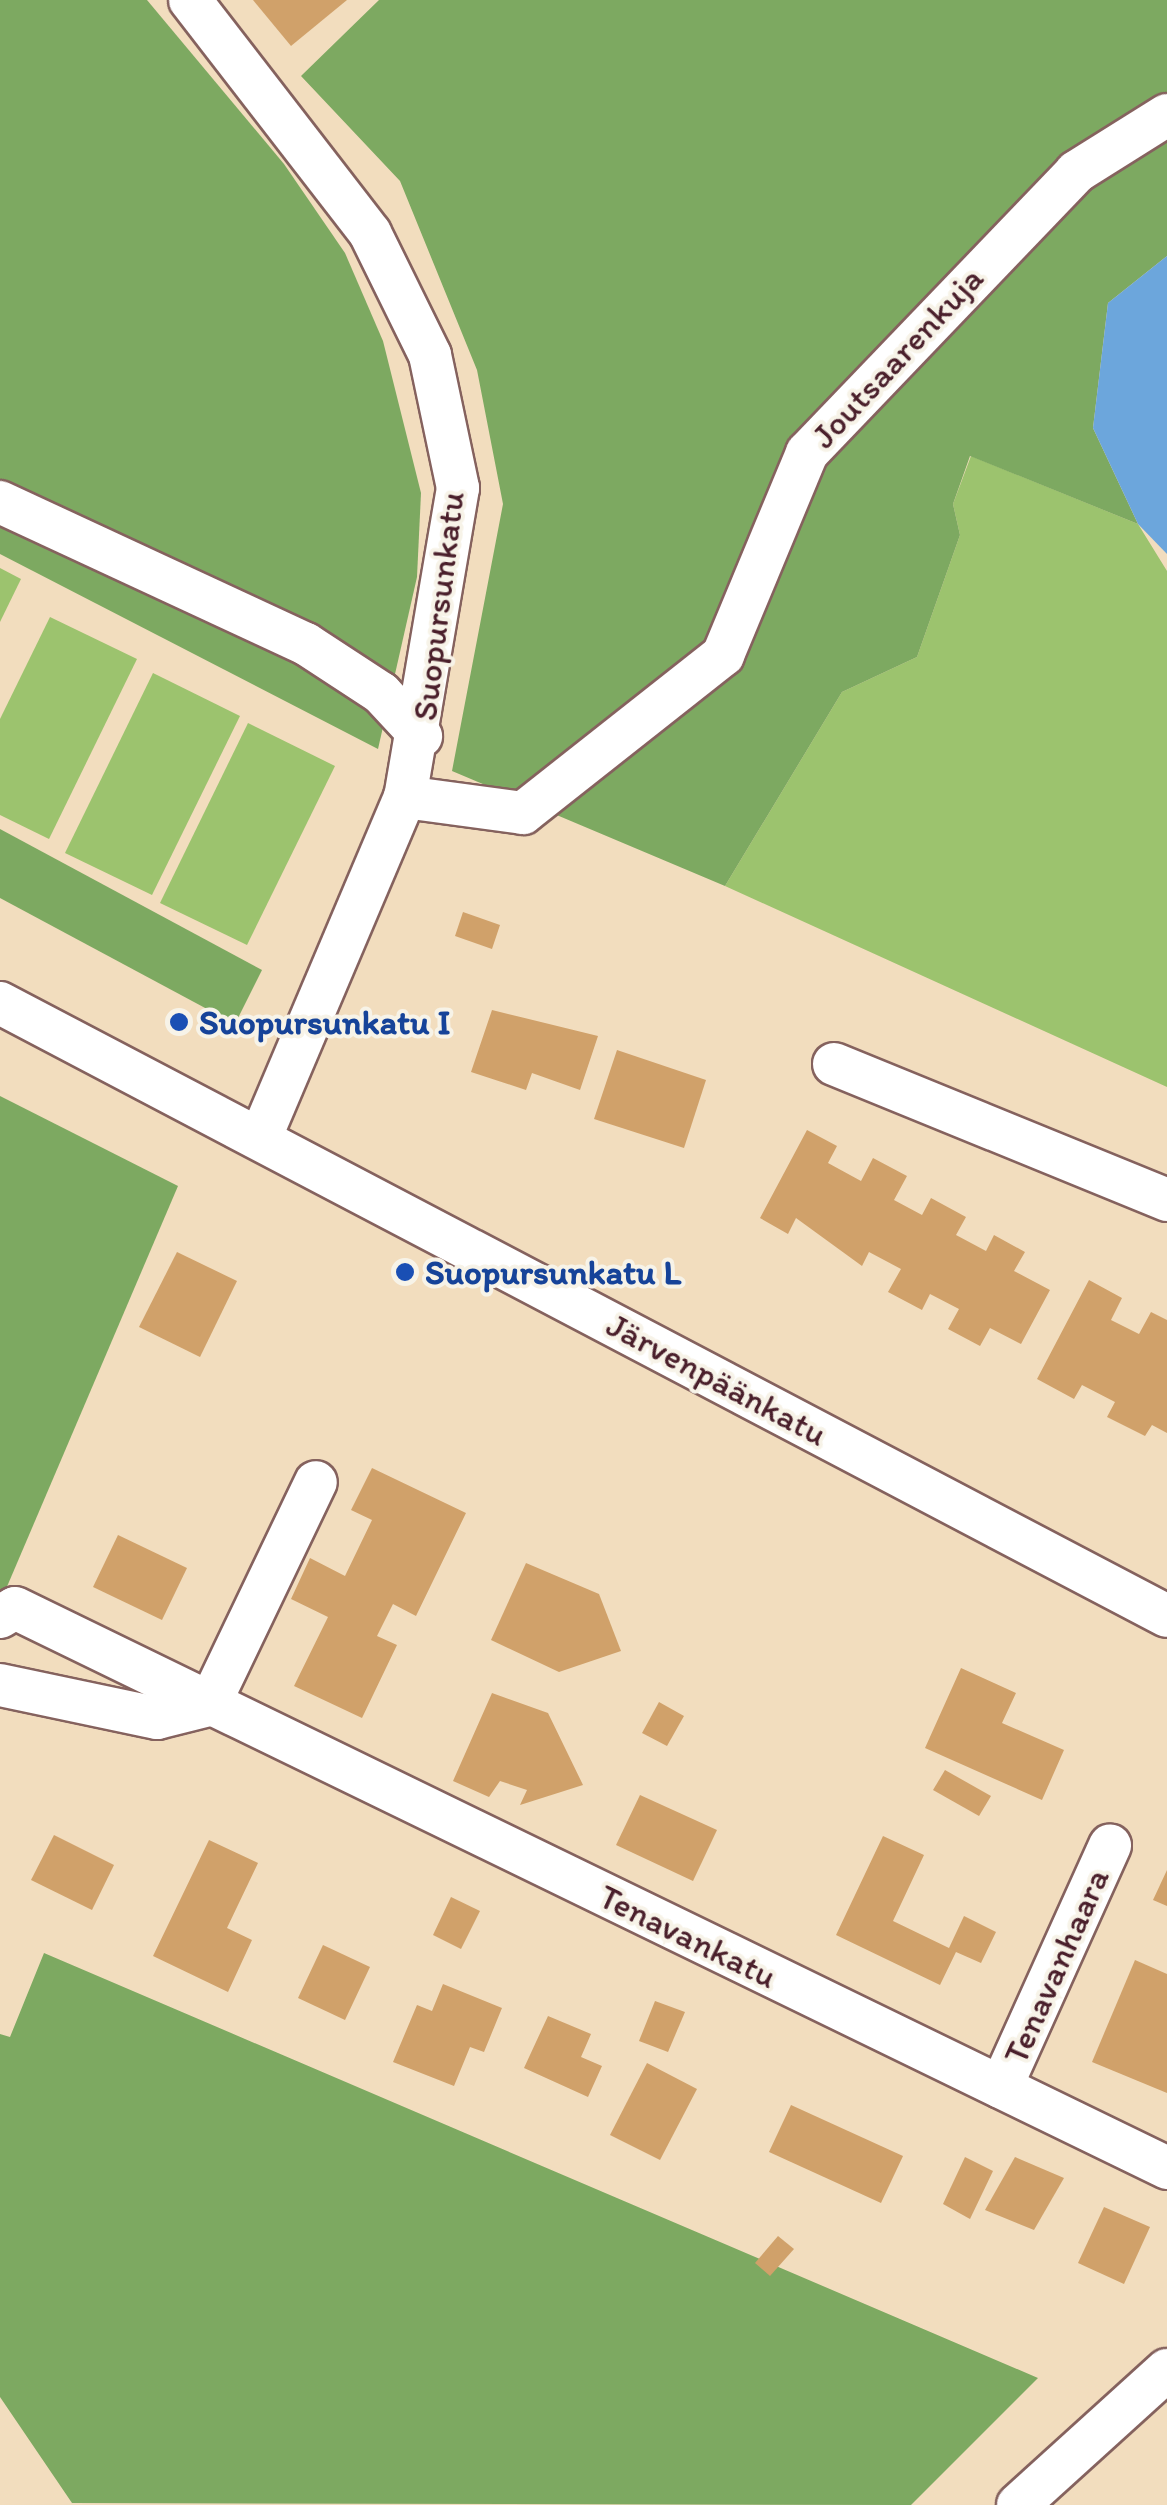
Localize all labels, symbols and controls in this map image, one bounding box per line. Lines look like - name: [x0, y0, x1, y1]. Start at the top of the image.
- street label: Joutsaarenkuja: [802, 257, 992, 457]
- street label: Suopursunkatu: [403, 489, 473, 723]
- place label: Suopursunkatu I: [199, 1001, 450, 1043]
- marker: Suopursunkatu I: [168, 1011, 190, 1033]
- place label: Suopursunkatu L: [425, 1251, 681, 1293]
- marker: Suopursunkatu L: [394, 1261, 416, 1283]
- street label: Järvenpäänkatu: [600, 1303, 834, 1455]
- street label: Tenavanhaara: [994, 1862, 1118, 2070]
- street label: Tenavankatu: [592, 1875, 784, 1997]

